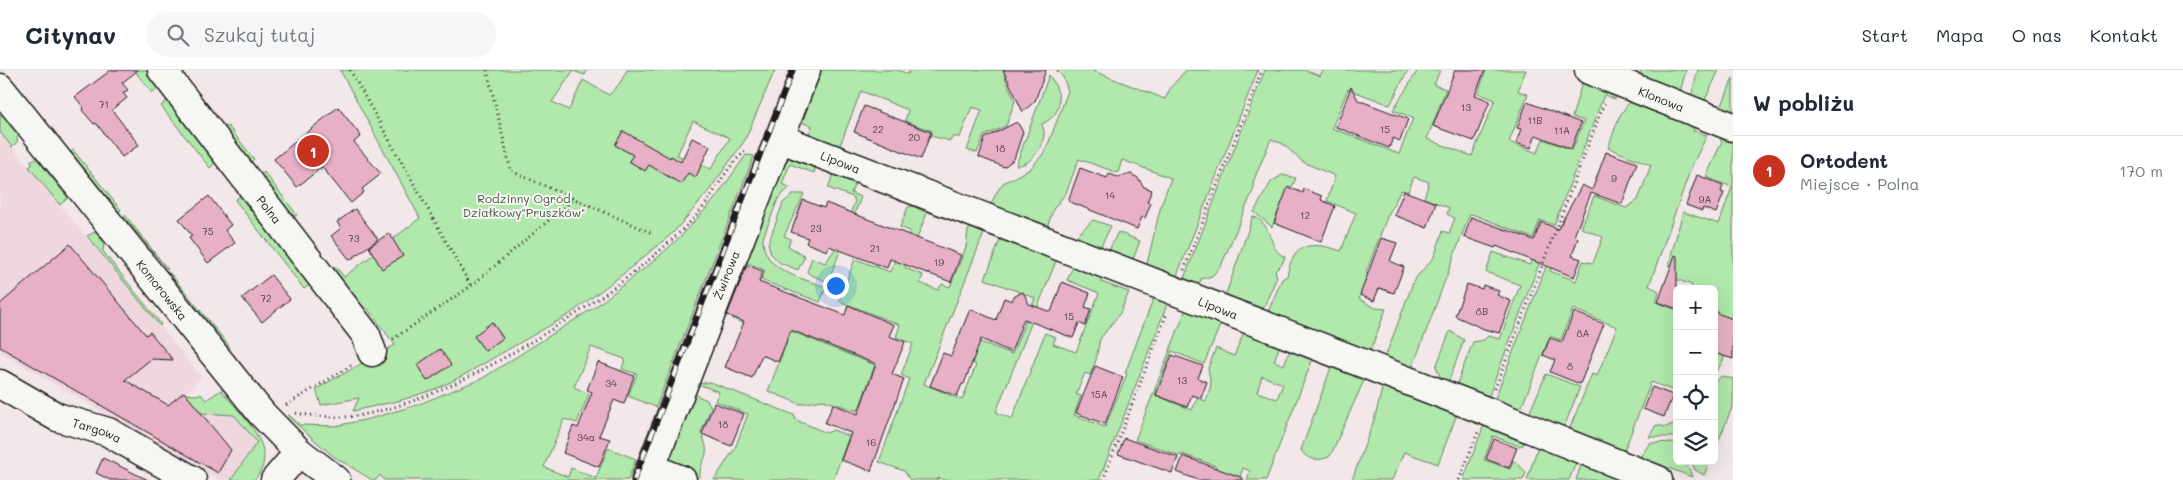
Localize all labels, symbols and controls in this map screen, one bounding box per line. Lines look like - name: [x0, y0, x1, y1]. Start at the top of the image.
- search box: [146, 12, 496, 57]
- text: Citynav: [25, 19, 116, 50]
- icon: search: [164, 21, 192, 49]
- text: Szukaj tutaj: [204, 22, 316, 47]
- text: Start: [1862, 23, 1908, 47]
- text: Mapa: [1936, 23, 1984, 47]
- text: O nas: [2012, 23, 2062, 47]
- text: Kontakt: [2090, 23, 2158, 47]
- street label: Klonowa: [1636, 82, 1687, 115]
- text: W pobliżu: [1753, 89, 1854, 116]
- house number: 71: [99, 97, 109, 111]
- house number: 13: [1461, 100, 1471, 114]
- house number: 11B: [1527, 113, 1543, 127]
- house number: 22: [872, 122, 884, 136]
- house number: 15: [1380, 122, 1390, 136]
- house number: 11A: [1554, 123, 1570, 137]
- house number: 20: [908, 130, 920, 144]
- pin: 1: [297, 132, 329, 170]
- house number: 18: [995, 141, 1005, 155]
- street label: Lipowa: [818, 147, 863, 177]
- text: Ortodent: [1800, 148, 1888, 173]
- text: 1: [1765, 160, 1773, 181]
- text: 170 m: [2119, 160, 2163, 181]
- house number: 9: [1611, 171, 1617, 185]
- text: Miejsce · Polna: [1800, 173, 1919, 194]
- house number: 14: [1105, 188, 1115, 202]
- park label: Rodzinny Ogród Działkowy"Pruszków": [463, 190, 585, 220]
- street label: Polna: [253, 192, 285, 227]
- house number: 9A: [1699, 192, 1711, 206]
- house number: 12: [1300, 208, 1310, 222]
- house number: 23: [810, 221, 822, 235]
- house number: 75: [202, 224, 214, 238]
- house number: 73: [348, 231, 360, 245]
- house number: 21: [870, 241, 880, 255]
- street label: Żwirowa: [709, 248, 743, 302]
- house number: 19: [934, 255, 944, 269]
- street label: Komorowska: [133, 256, 191, 323]
- your location: [823, 273, 849, 299]
- map controls: [1673, 285, 1718, 465]
- button: +: [1673, 285, 1718, 330]
- house number: 72: [260, 291, 272, 305]
- street label: Lipowa: [1196, 293, 1241, 323]
- house number: 8B: [1476, 304, 1488, 318]
- house number: 15: [1064, 309, 1074, 323]
- house number: 8A: [1577, 326, 1590, 340]
- button: −: [1673, 330, 1718, 375]
- house number: 8: [1567, 359, 1573, 373]
- house number: 13: [1177, 373, 1187, 387]
- button: locate: [1673, 375, 1718, 420]
- house number: 34: [605, 376, 617, 390]
- house number: 15A: [1090, 387, 1108, 401]
- street label: Targowa: [71, 414, 125, 446]
- house number: 18: [718, 417, 728, 431]
- button: layers: [1673, 420, 1718, 465]
- house number: 34a: [577, 430, 595, 444]
- house number: 16: [866, 435, 876, 449]

